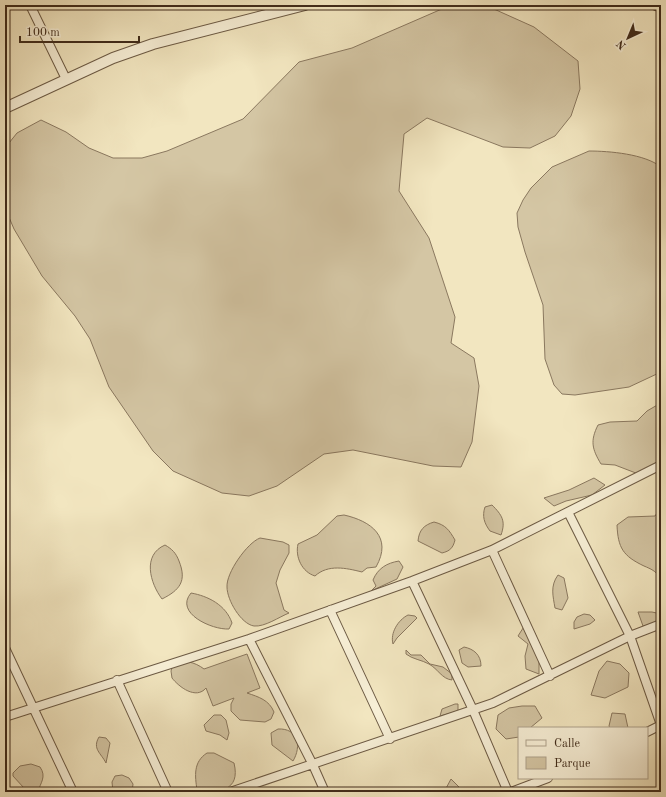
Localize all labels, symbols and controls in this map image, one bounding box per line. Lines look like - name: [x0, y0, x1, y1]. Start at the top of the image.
- scale bar: [20, 18, 139, 44]
- north arrow: [608, 18, 648, 58]
- text: 100 m: [26, 27, 60, 39]
- text: N: [615, 37, 629, 51]
- legend: [518, 727, 648, 779]
- text: Calle: [554, 738, 580, 750]
- text: Parque: [554, 758, 591, 770]

